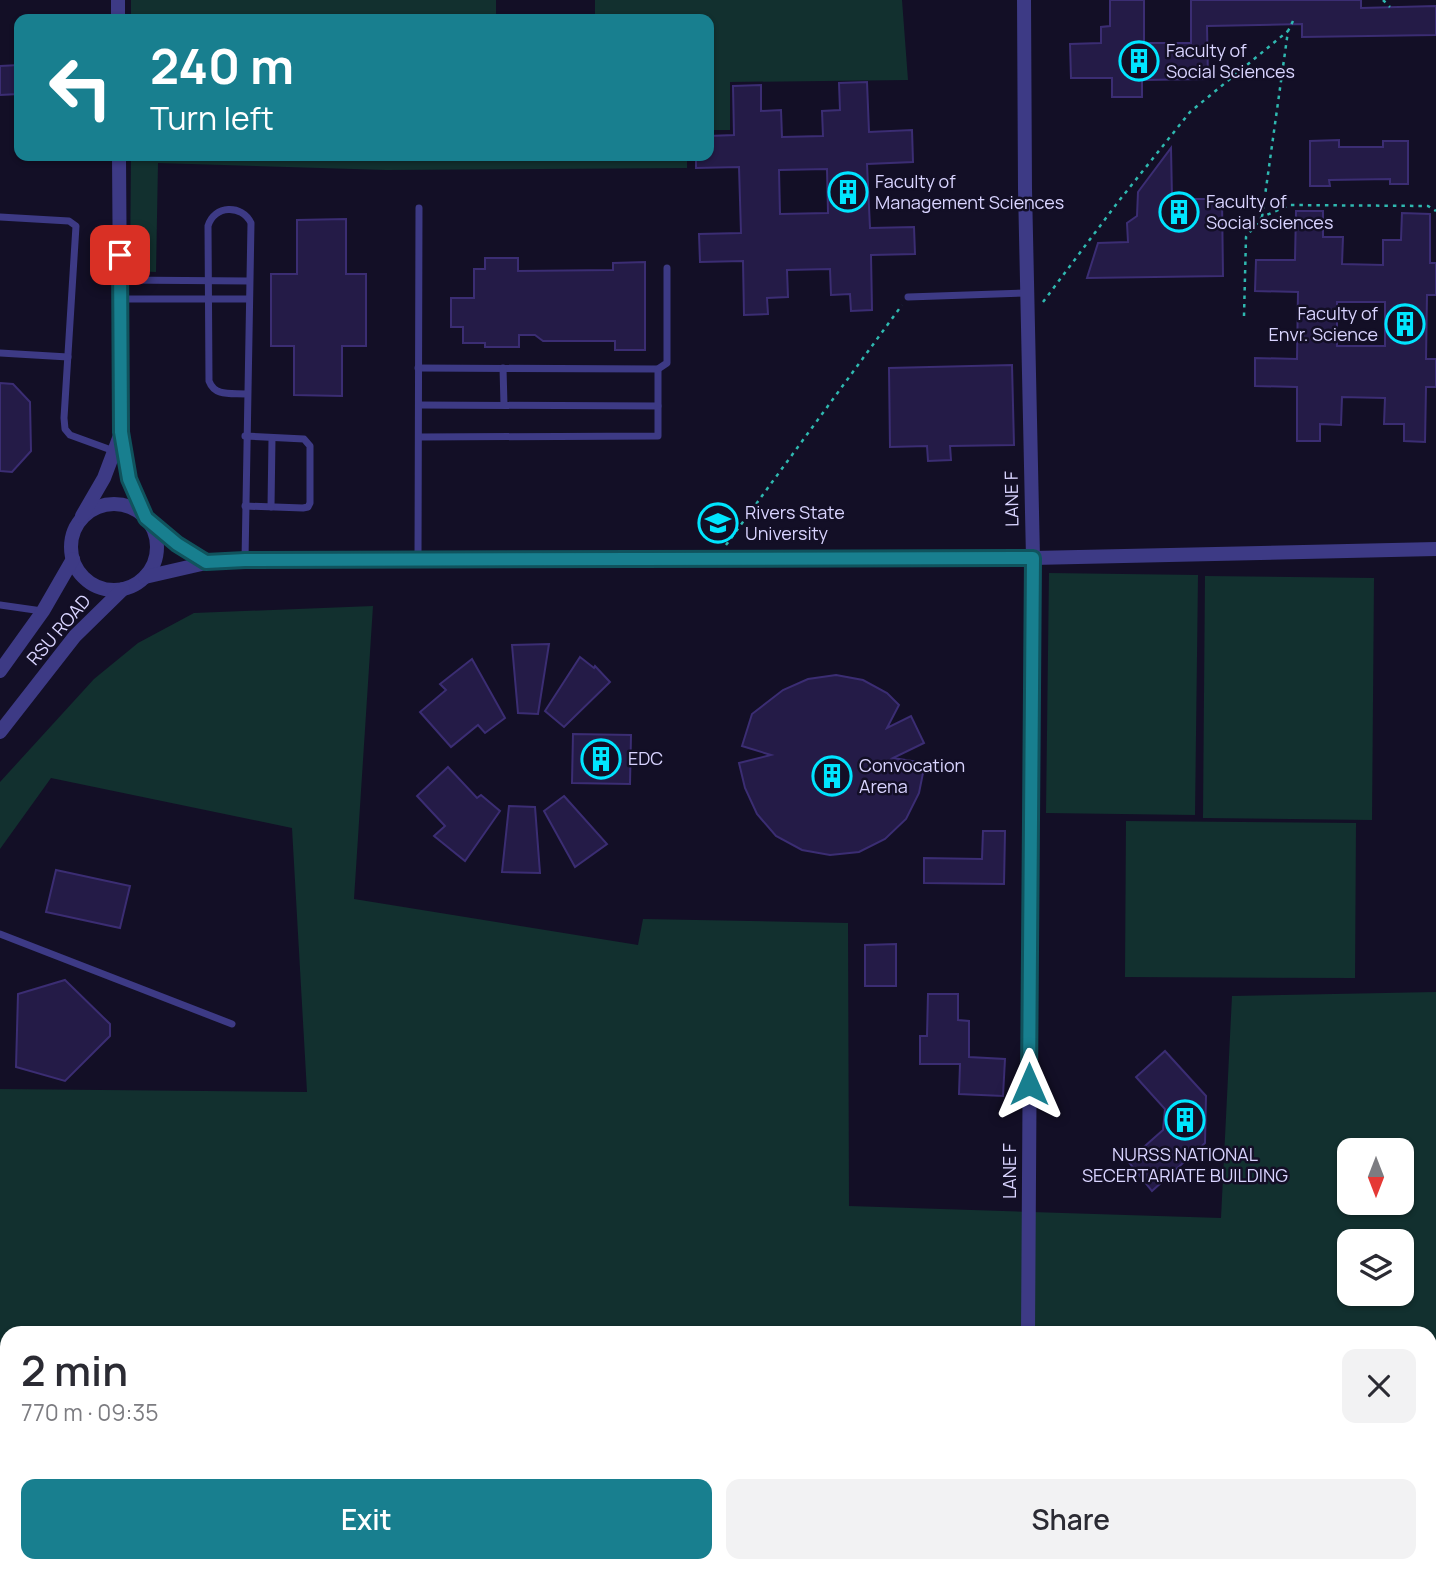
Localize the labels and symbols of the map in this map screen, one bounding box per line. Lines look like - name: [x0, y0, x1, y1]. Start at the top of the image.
- place label: Faculty of Social Sciences: [1166, 38, 1295, 83]
- building icon: Faculty of Social Sciences: [1118, 40, 1160, 82]
- place label: Faculty of Management Sciences: [875, 169, 1064, 214]
- building icon: Faculty of Management Sciences: [827, 171, 869, 213]
- place label: Faculty of Social sciences: [1206, 189, 1333, 234]
- building icon: Faculty of Social sciences: [1158, 191, 1200, 233]
- pin: [90, 225, 150, 285]
- place label: Faculty of Envr. Science: [1269, 301, 1379, 346]
- building icon: Faculty of Envr. Science: [1384, 303, 1426, 345]
- street label: LANE F: [999, 471, 1023, 527]
- place label: Rivers State University: [745, 500, 845, 545]
- school or university icon: Rivers State University: [697, 502, 739, 544]
- street label: RSU ROAD: [21, 589, 96, 670]
- building icon: EDC: [580, 738, 622, 780]
- place label: EDC: [628, 746, 663, 770]
- place label: Convocation Arena: [859, 753, 965, 798]
- building icon: Convocation Arena: [811, 755, 853, 797]
- position arrow: [992, 1047, 1066, 1121]
- building icon: NURSS NATIONAL SECERTARIATE BUILDING: [1164, 1099, 1206, 1141]
- north arrow: [1337, 1138, 1414, 1214]
- place label: NURSS NATIONAL SECERTARIATE BUILDING: [1082, 1142, 1288, 1187]
- street label: LANE F: [997, 1143, 1021, 1199]

